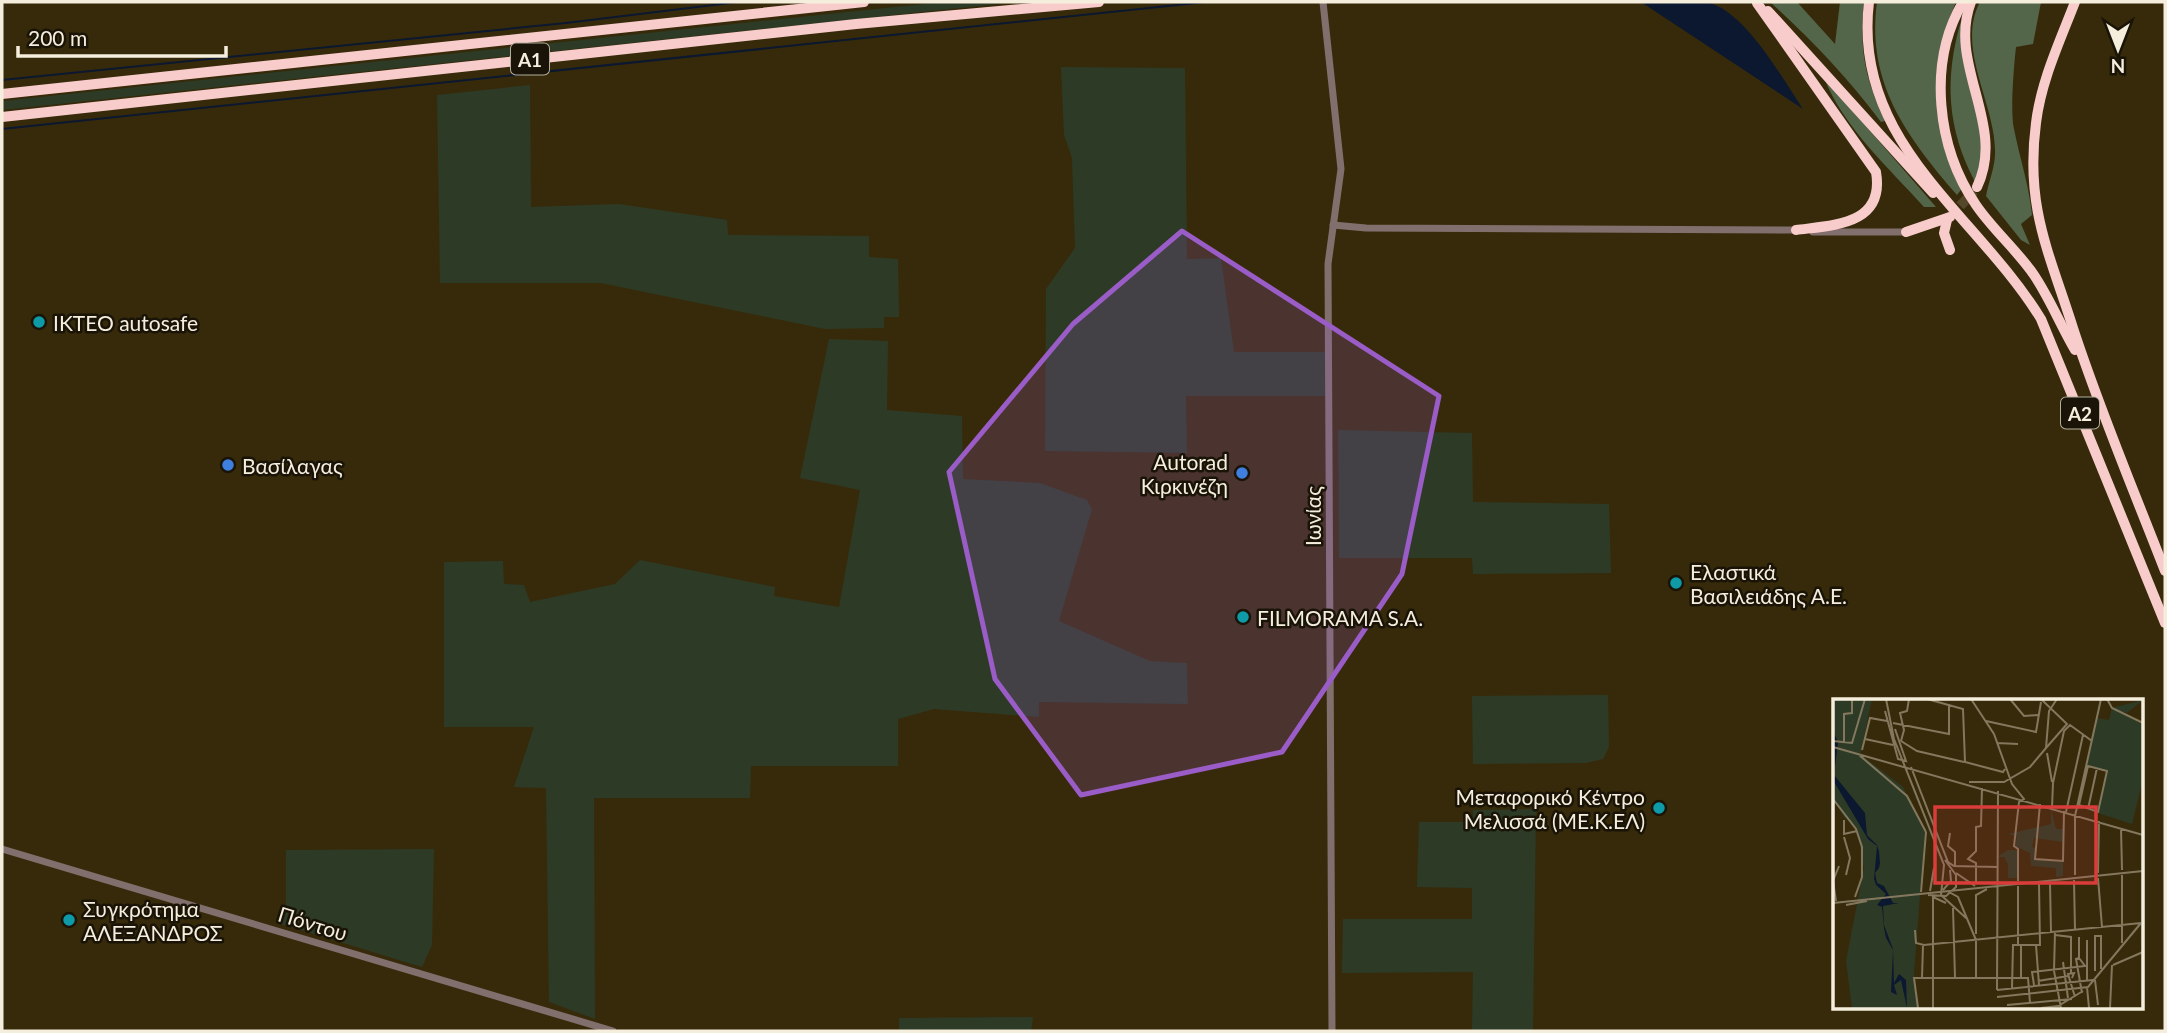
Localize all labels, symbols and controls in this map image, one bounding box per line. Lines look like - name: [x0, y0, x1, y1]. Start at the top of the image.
- scale bar: [18, 14, 226, 58]
- north arrow: [2083, 14, 2153, 84]
- text: 200 m: [28, 25, 87, 50]
- road number: Α1: [511, 44, 549, 74]
- text: N: [2111, 55, 2125, 78]
- place label: ΙΚΤΕΟ autosafe: [53, 310, 198, 335]
- marker: ΙΚΤΕΟ autosafe: [31, 314, 47, 330]
- road number: Α2: [2061, 398, 2099, 428]
- place label: Autorad Κιρκινέζη: [1141, 449, 1228, 498]
- place label: Βασίλαγας: [242, 453, 343, 478]
- marker: Βασίλαγας: [220, 457, 236, 473]
- marker: Autorad Κιρκινέζη: [1234, 465, 1250, 481]
- street label: Ιωνίας: [1300, 486, 1325, 546]
- place label: Ελαστικά Βασιλειάδης Α.Ε.: [1690, 559, 1847, 608]
- marker: Ελαστικά Βασιλειάδης Α.Ε.: [1668, 575, 1684, 591]
- place label: FILMORAMA S.A.: [1257, 605, 1423, 630]
- marker: FILMORAMA S.A.: [1235, 609, 1251, 625]
- inset map: [1833, 699, 2142, 1009]
- place label: Μεταφορικό Κέντρο Μελισσά (ΜΕ.Κ.ΕΛ): [1456, 784, 1645, 833]
- marker: Μεταφορικό Κέντρο Μελισσά (ΜΕ.Κ.ΕΛ): [1651, 800, 1667, 816]
- place label: Συγκρότημα ΑΛΕΞΑΝΔΡΟΣ: [83, 896, 223, 945]
- street label: Πόντου: [275, 901, 351, 945]
- marker: Συγκρότημα ΑΛΕΞΑΝΔΡΟΣ: [61, 912, 77, 928]

